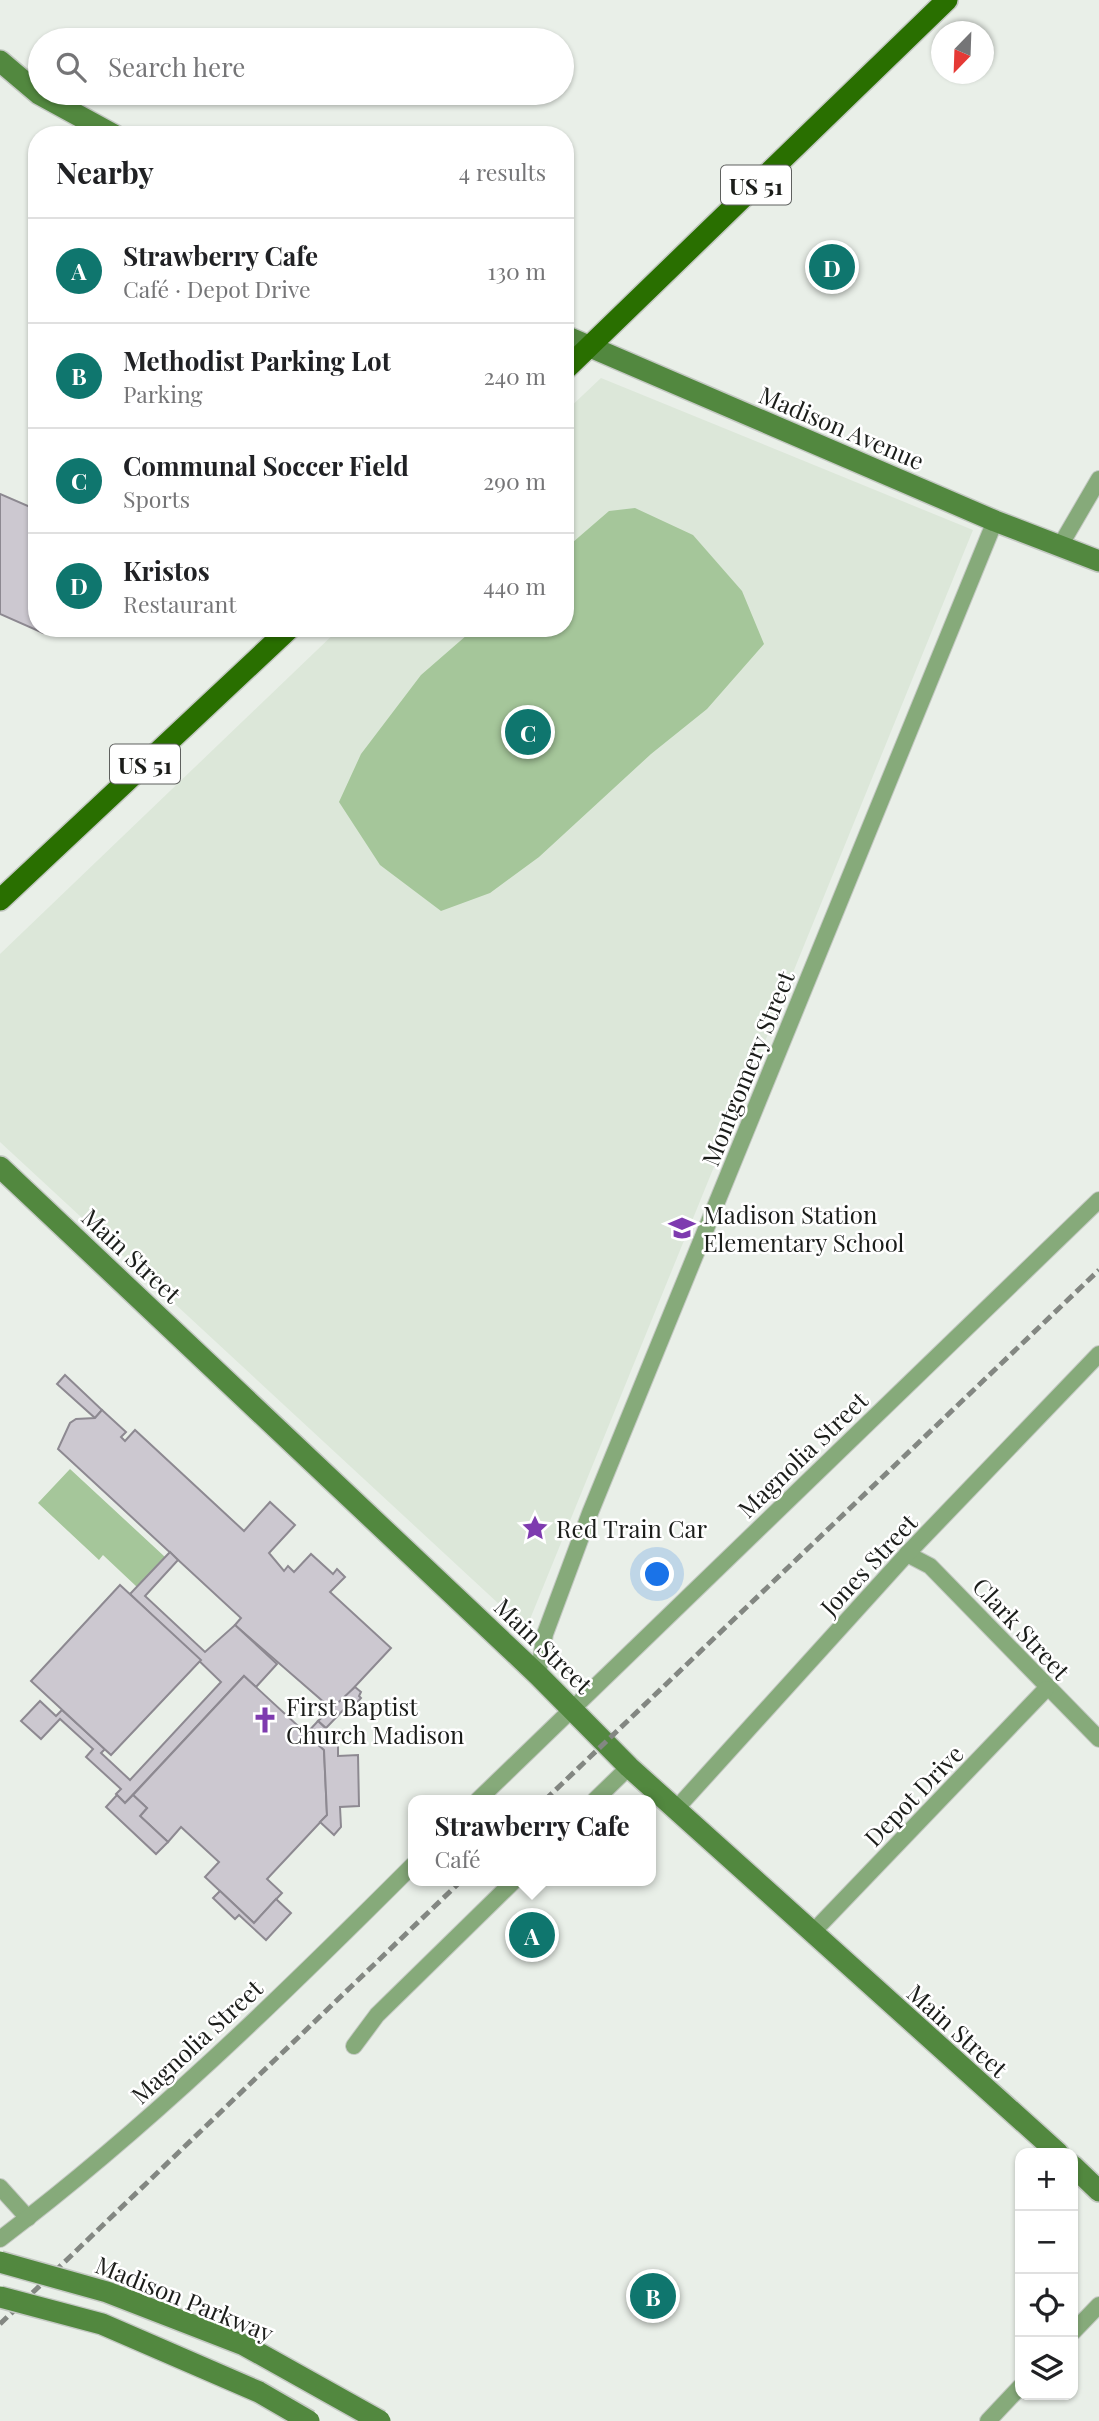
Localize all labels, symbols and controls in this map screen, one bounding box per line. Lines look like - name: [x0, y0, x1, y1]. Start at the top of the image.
- north arrow: [931, 21, 994, 84]
- search box: [28, 28, 574, 105]
- icon: search: [52, 48, 90, 86]
- text: Search here: [108, 49, 245, 84]
- text: Nearby: [56, 152, 154, 192]
- text: 4 results: [459, 156, 546, 187]
- road number: US 51: [721, 166, 791, 204]
- text: Strawberry Cafe: [123, 238, 318, 273]
- pin: D: [809, 241, 855, 293]
- text: A: [71, 255, 87, 286]
- text: 130 m: [488, 255, 546, 286]
- text: Café · Depot Drive: [123, 273, 311, 304]
- text: Methodist Parking Lot: [123, 343, 391, 378]
- text: B: [71, 360, 87, 391]
- text: 240 m: [484, 360, 546, 391]
- text: Parking: [123, 378, 203, 409]
- street label: Madison Avenue: [755, 378, 929, 476]
- text: Communal Soccer Field: [123, 448, 409, 483]
- text: C: [71, 465, 87, 496]
- text: 290 m: [483, 465, 546, 496]
- text: Sports: [123, 483, 190, 514]
- text: Kristos: [123, 553, 210, 588]
- text: D: [70, 570, 88, 601]
- text: 440 m: [483, 570, 546, 601]
- text: Restaurant: [123, 588, 236, 619]
- pin: C: [505, 706, 551, 758]
- road number: US 51: [110, 744, 180, 784]
- street label: Montgomery Street: [693, 965, 801, 1170]
- place label: Madison Station Elementary School: [703, 1198, 905, 1258]
- street label: Main Street: [76, 1201, 189, 1310]
- school or university icon: Madison Station Elementary School: [667, 1213, 697, 1243]
- street label: Magnolia Street: [730, 1384, 874, 1524]
- street label: Jones Street: [812, 1506, 924, 1623]
- place label: Red Train Car: [556, 1512, 707, 1544]
- place icon: Red Train Car: [520, 1513, 550, 1543]
- your location: [640, 1557, 674, 1591]
- street label: Clark Street: [966, 1570, 1078, 1686]
- street label: Main Street: [488, 1590, 600, 1700]
- place label: First Baptist Church Madison: [286, 1690, 464, 1750]
- church icon: First Baptist Church Madison: [250, 1705, 280, 1735]
- street label: Depot Drive: [857, 1737, 969, 1853]
- popup: [408, 1795, 656, 1886]
- text: Strawberry Cafe: [434, 1808, 630, 1843]
- text: Café: [434, 1843, 481, 1874]
- pin: A: [509, 1909, 555, 1961]
- street label: Magnolia Street: [123, 1971, 269, 2110]
- street label: Main Street: [901, 1976, 1015, 2084]
- map controls: [1015, 2148, 1078, 2400]
- button: +: [1015, 2148, 1078, 2211]
- button: −: [1015, 2211, 1078, 2274]
- street label: Madison Parkway: [91, 2248, 279, 2348]
- pin: B: [630, 2270, 676, 2322]
- button: locate: [1015, 2274, 1078, 2337]
- button: layers: [1015, 2337, 1078, 2400]

